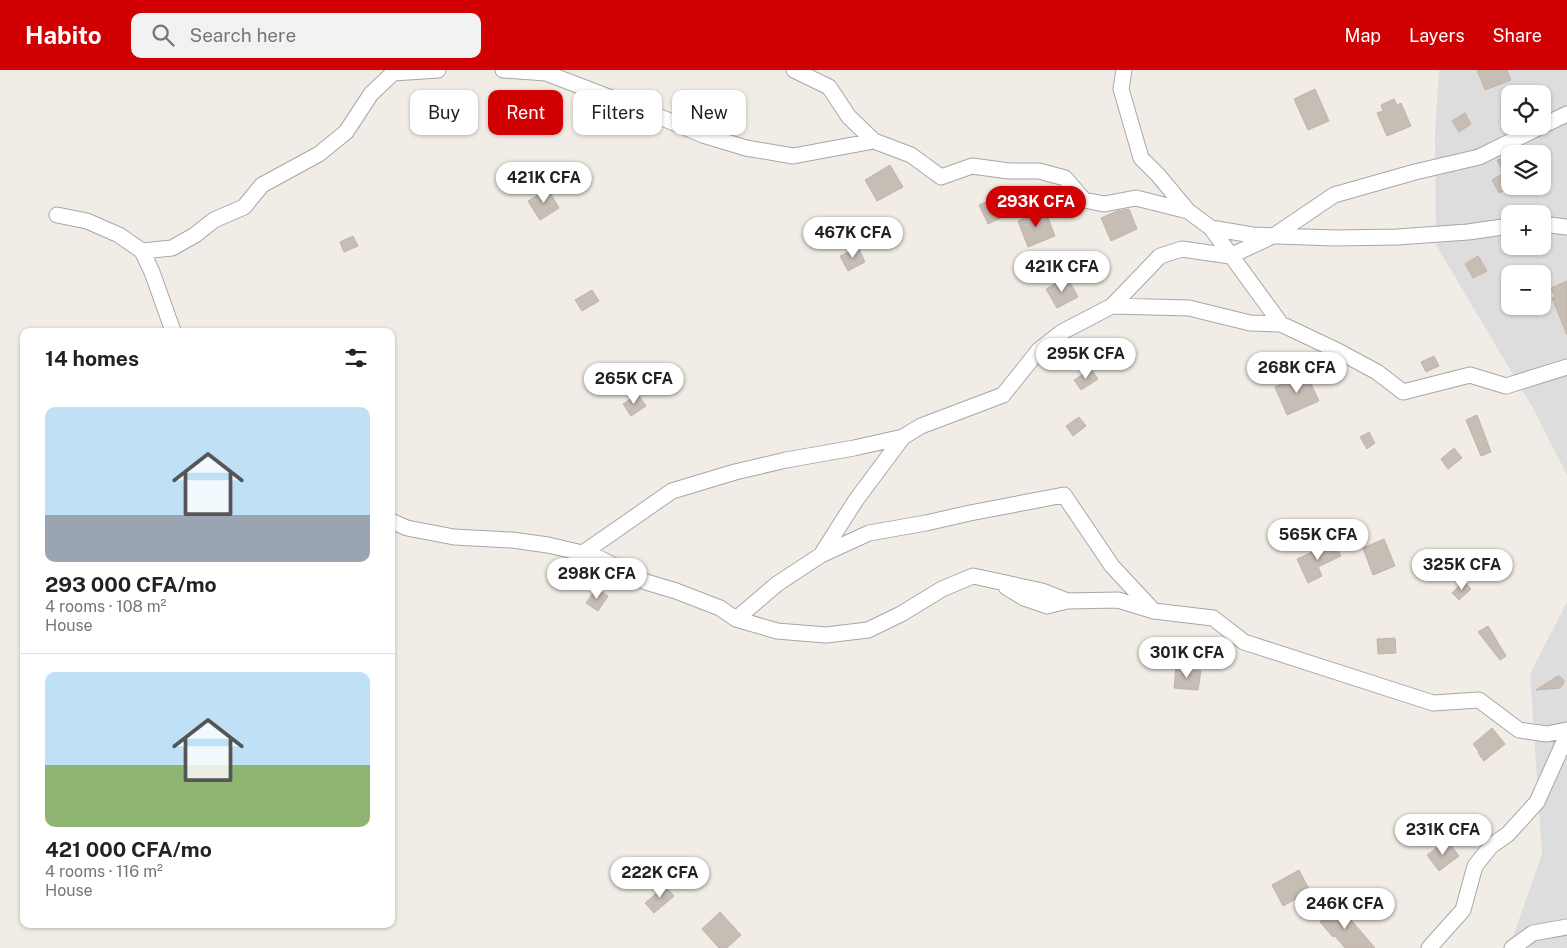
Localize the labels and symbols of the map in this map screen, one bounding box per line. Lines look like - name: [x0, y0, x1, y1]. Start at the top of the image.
- pin: 421K CFA: [492, 162, 596, 204]
- pin: 293K CFA: [984, 186, 1088, 228]
- pin: 467K CFA: [801, 216, 905, 259]
- pin: 421K CFA: [1010, 250, 1114, 293]
- pin: 295K CFA: [1034, 338, 1138, 380]
- pin: 268K CFA: [1245, 352, 1349, 394]
- pin: 265K CFA: [582, 362, 686, 405]
- pin: 565K CFA: [1266, 518, 1370, 561]
- pin: 325K CFA: [1410, 548, 1514, 591]
- pin: 298K CFA: [545, 558, 649, 600]
- pin: 301K CFA: [1135, 636, 1239, 679]
- pin: 231K CFA: [1391, 814, 1495, 856]
- pin: 222K CFA: [608, 856, 712, 899]
- pin: 246K CFA: [1293, 888, 1397, 930]

